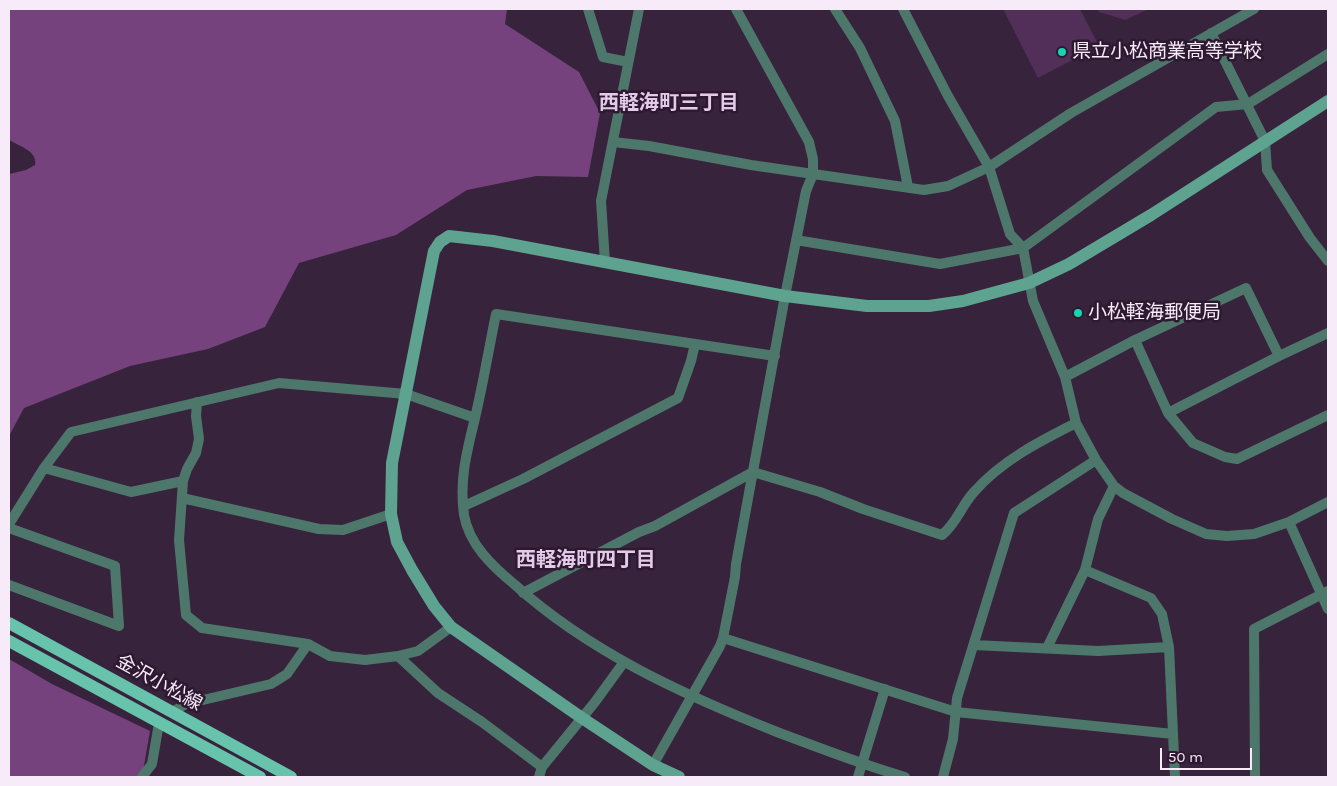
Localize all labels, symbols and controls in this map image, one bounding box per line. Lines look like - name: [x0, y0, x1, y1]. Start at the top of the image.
- place label: 県立小松商業高等学校: [1072, 41, 1262, 63]
- marker: 県立小松商業高等学校: [1056, 46, 1068, 58]
- district label: 西軽海町三丁目: [599, 91, 739, 115]
- place label: 小松軽海郵便局: [1088, 302, 1221, 324]
- marker: 小松軽海郵便局: [1072, 307, 1084, 319]
- district label: 西軽海町四丁目: [516, 548, 656, 572]
- street label: 金沢小松線: [112, 650, 206, 716]
- scale bar: [1162, 738, 1254, 770]
- text: 50 m: [1168, 748, 1203, 766]

